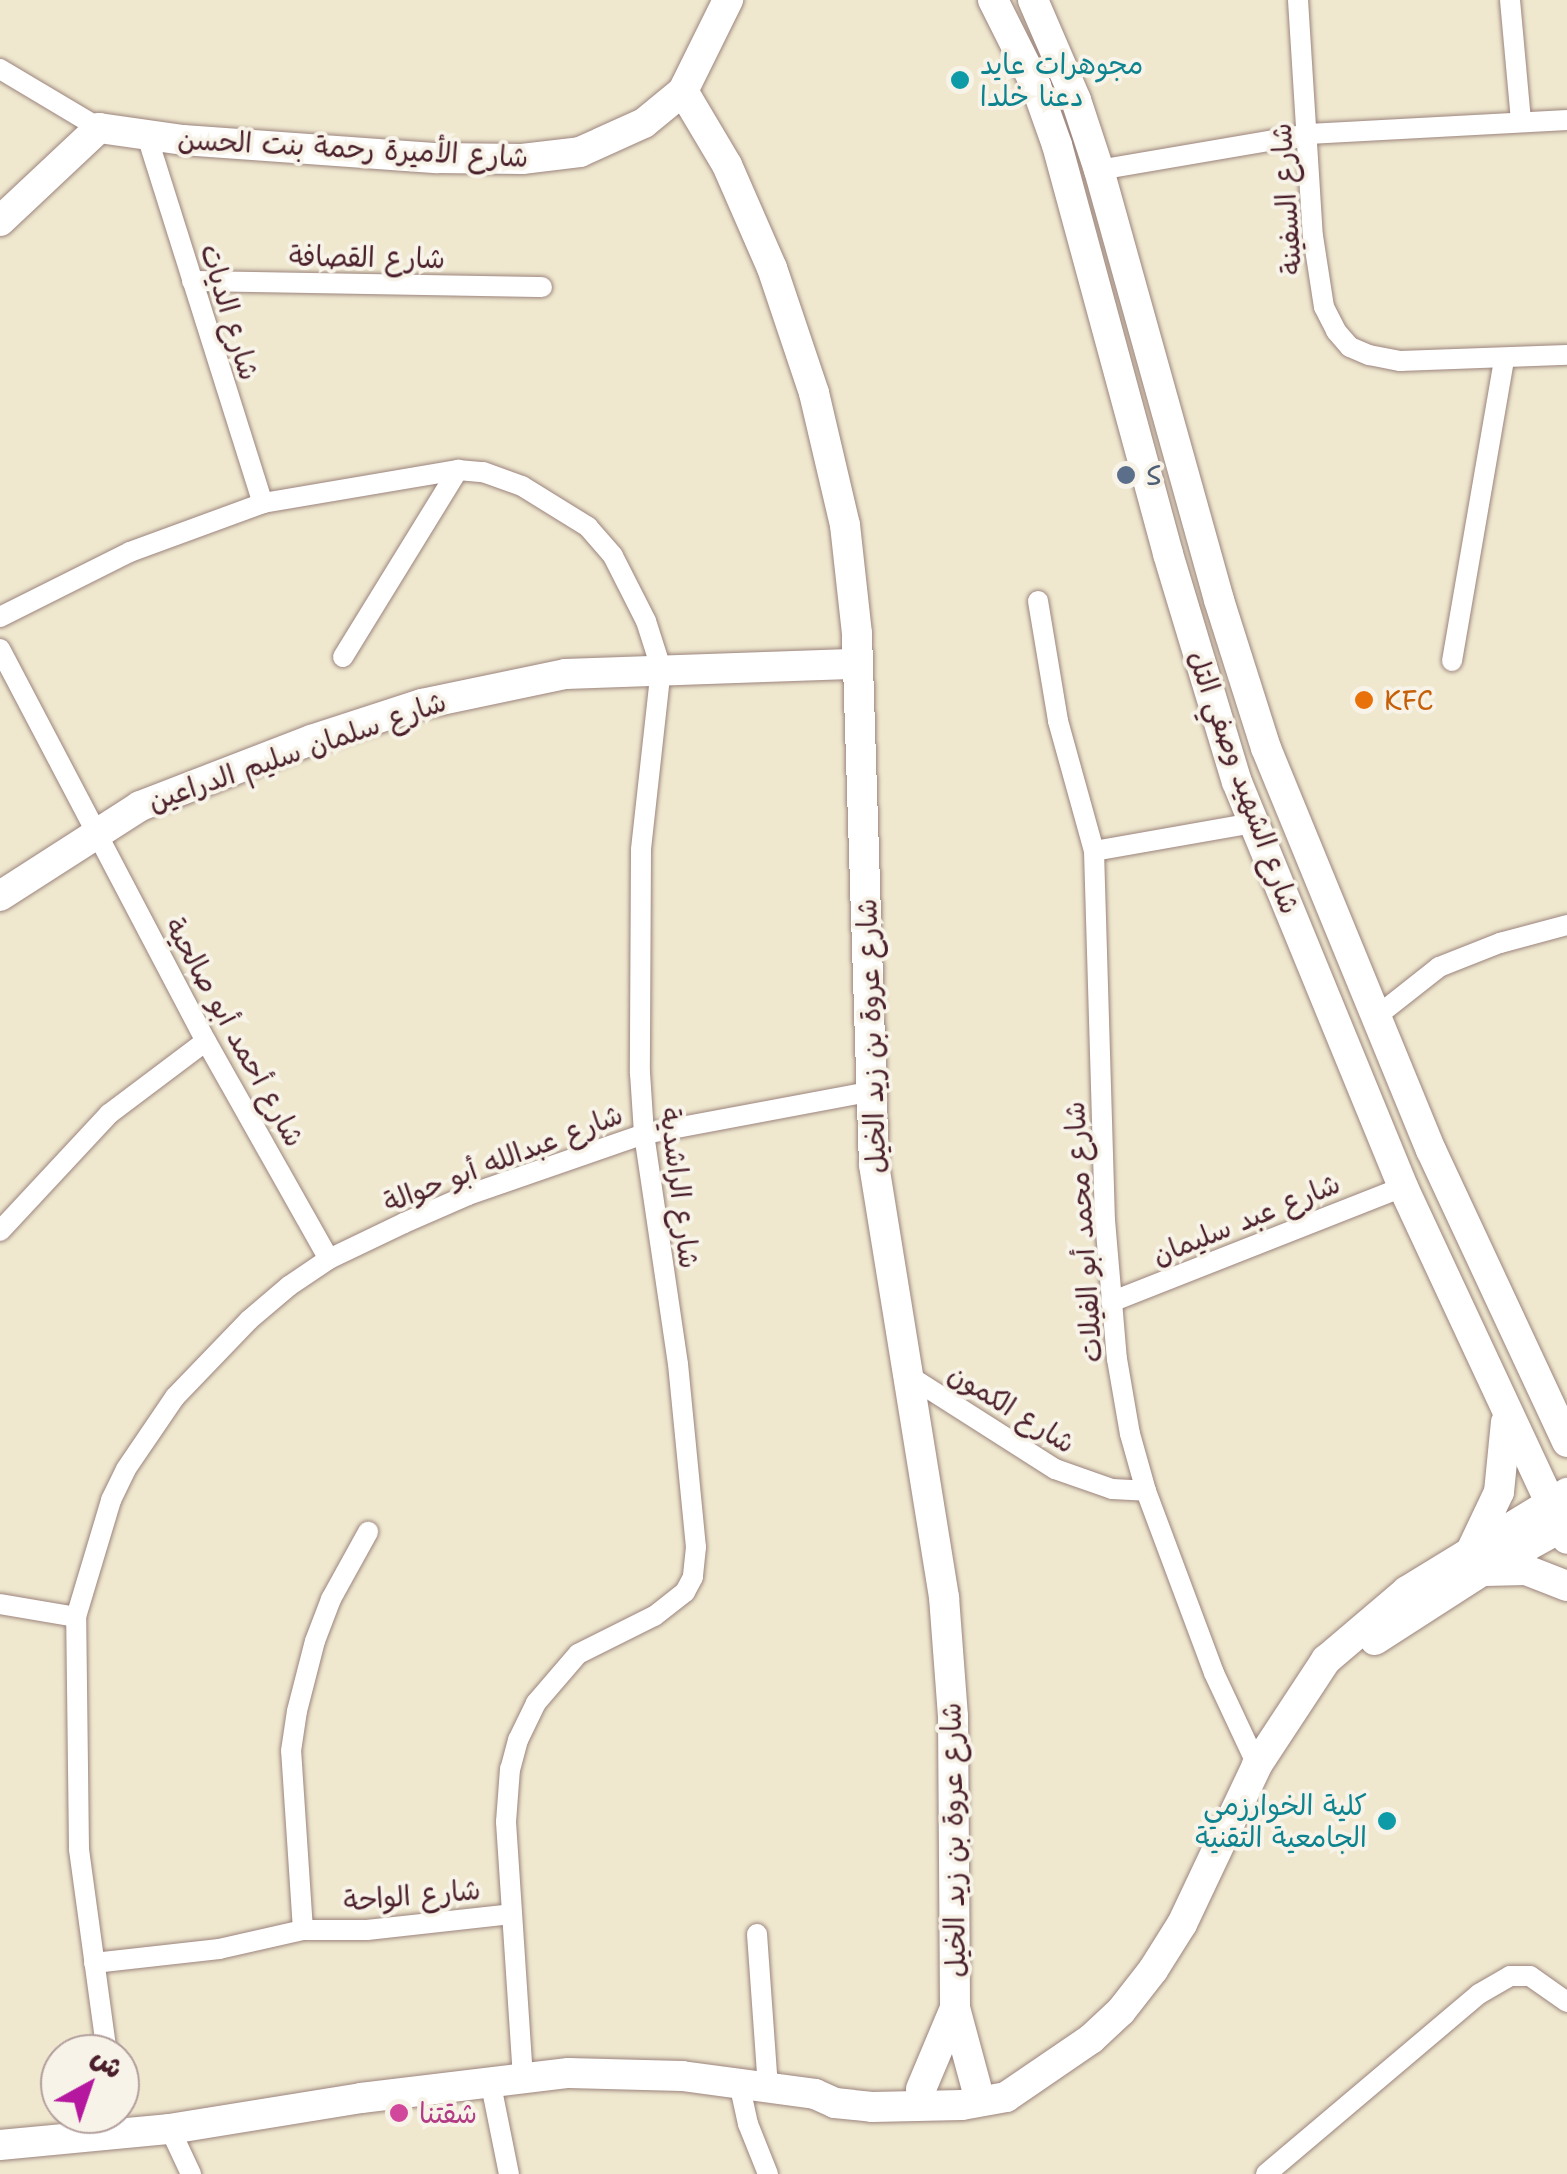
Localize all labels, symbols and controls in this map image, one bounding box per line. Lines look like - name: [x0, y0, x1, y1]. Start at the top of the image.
- place label: مجوهرات عايد دعنا خلدا: [980, 47, 1143, 113]
- marker: مجوهرات عايد دعنا خلدا: [949, 69, 971, 91]
- street label: شارع الأميرة رحمة بنت الحسن: [177, 122, 529, 174]
- street label: شارع السفينة: [1264, 122, 1308, 276]
- street label: شارع القصافة: [289, 239, 445, 275]
- street label: شارع الديات: [193, 240, 267, 384]
- place label: S: [1146, 458, 1162, 492]
- marker: S: [1115, 464, 1137, 486]
- street label: شارع الشهيد وصفي التل: [1181, 646, 1307, 918]
- place label: KFC: [1384, 683, 1434, 717]
- street label: شارع سلمان سليم الدراعين: [144, 684, 450, 818]
- marker: KFC: [1353, 689, 1375, 711]
- street label: شارع عروة بن زيد الخيل: [849, 898, 893, 1174]
- street label: شارع أحمد أبو صالحية: [158, 912, 312, 1152]
- street label: شارع عبدالله أبو حوالة: [379, 1097, 627, 1219]
- street label: شارع محمد أبو الفيلات: [1057, 1100, 1109, 1364]
- street label: شارع الراشدية: [653, 1106, 707, 1270]
- street label: شارع عبد سليمان: [1147, 1166, 1345, 1272]
- street label: شارع الكمون: [943, 1356, 1081, 1460]
- street label: شارع عروة بن زيد الخيل: [934, 1702, 972, 1978]
- place label: كلية الخوارزمي الجامعية التقنية: [1195, 1788, 1367, 1854]
- marker: كلية الخوارزمي الجامعية التقنية: [1376, 1810, 1398, 1832]
- street label: شارع الواحة: [342, 1872, 482, 1918]
- north arrow: [40, 2034, 140, 2134]
- text: ش: [84, 2038, 132, 2087]
- place label: شقتنا: [419, 2096, 477, 2130]
- marker: شقتنا: [388, 2102, 410, 2124]

